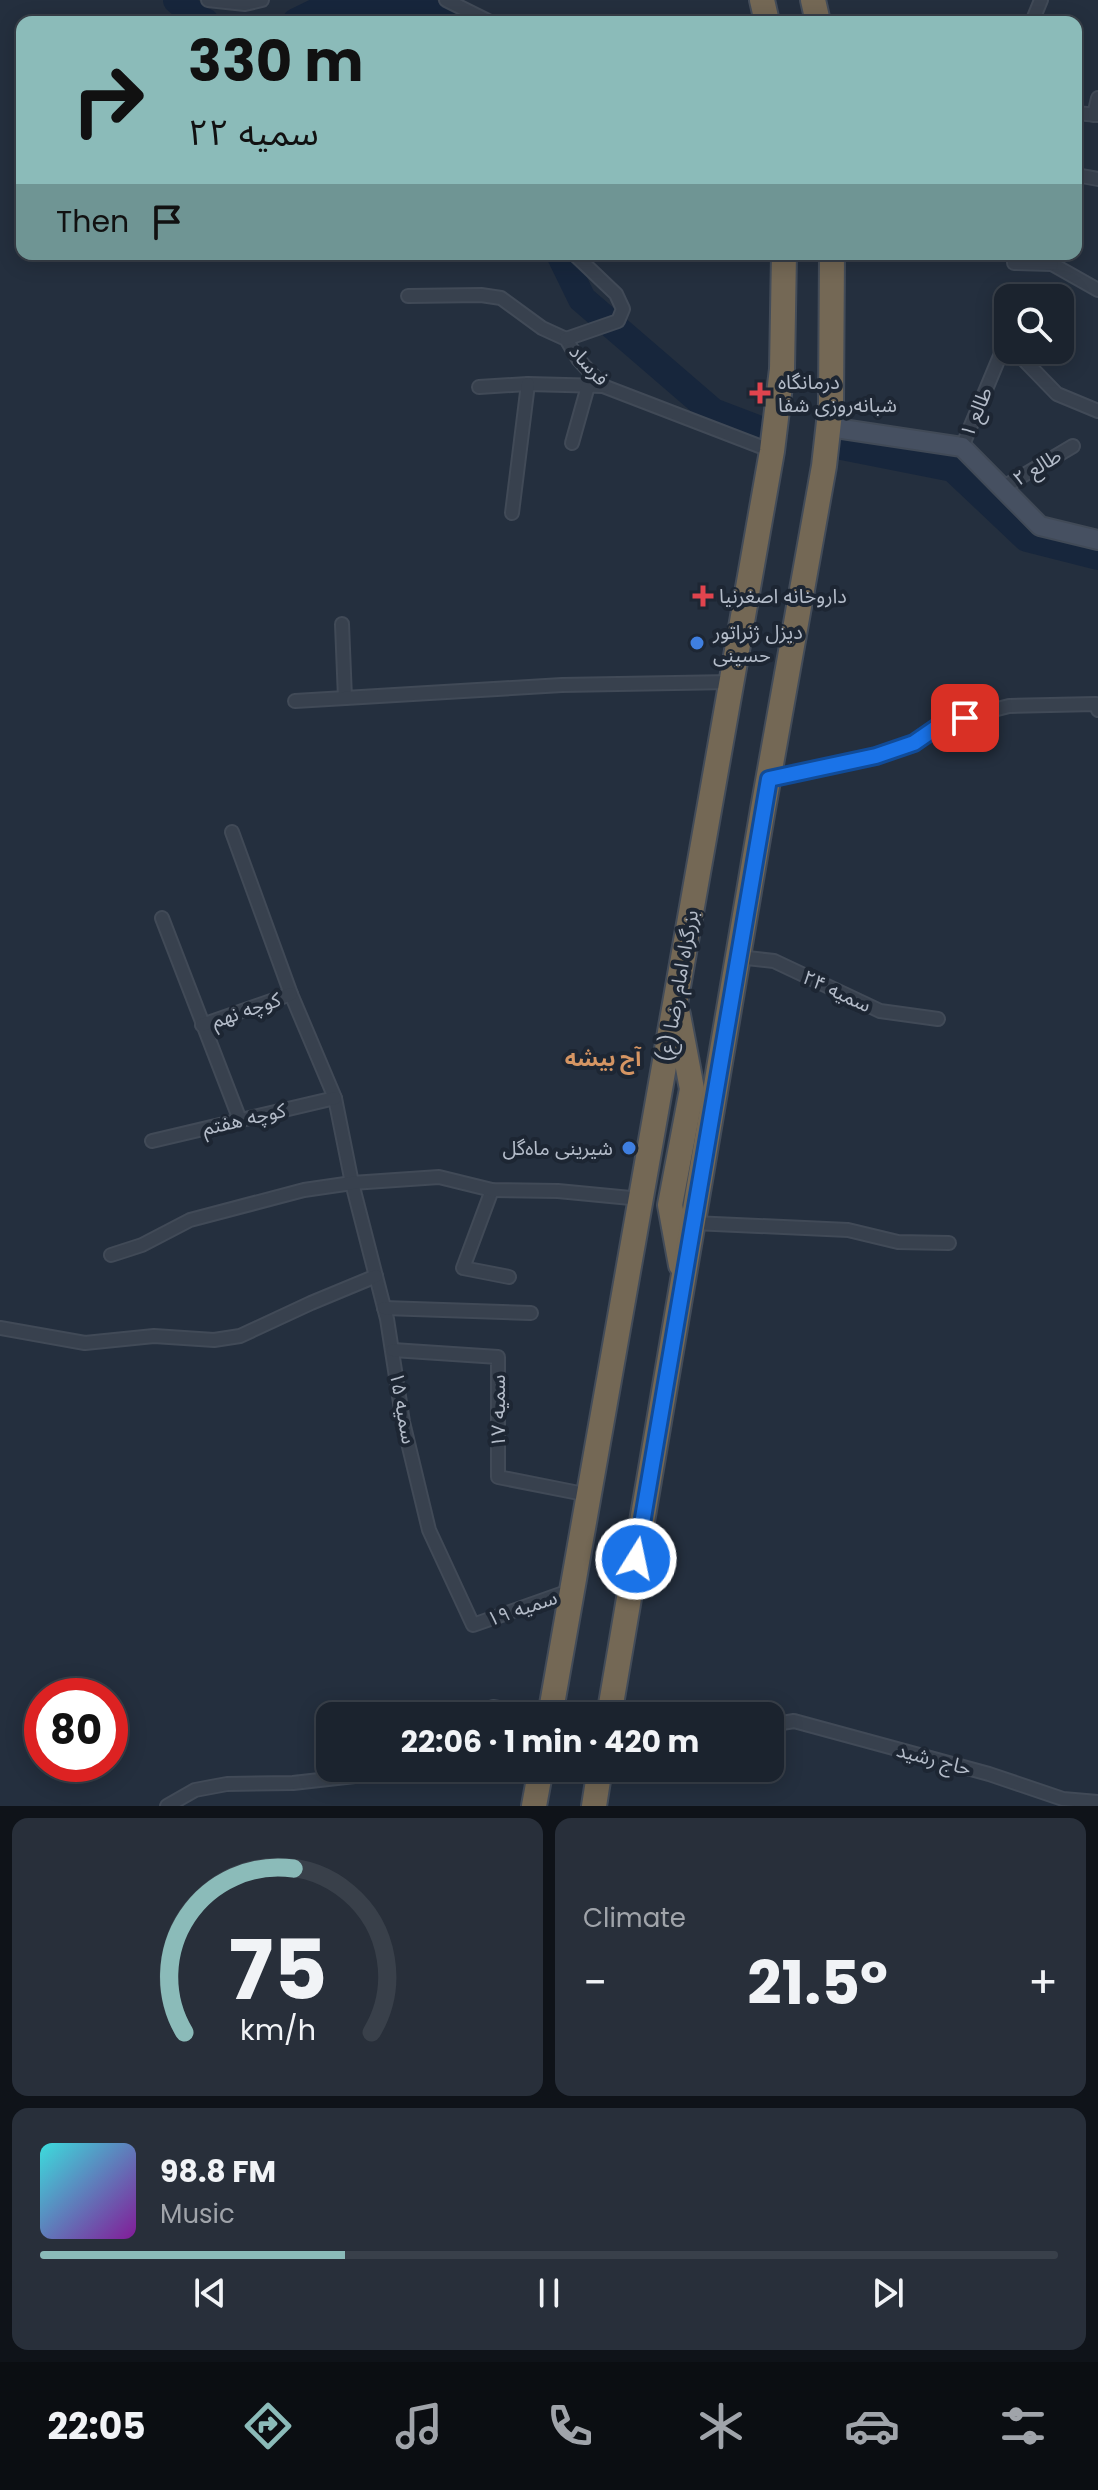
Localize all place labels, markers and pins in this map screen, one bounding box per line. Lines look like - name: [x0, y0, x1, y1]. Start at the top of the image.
- place label: درمانگاه شبانه‌روزی شفا: [778, 368, 897, 419]
- marker: درمانگاه شبانه‌روزی شفا: [749, 382, 771, 404]
- place label: داروخانه اصغرنیا: [719, 582, 847, 610]
- marker: داروخانه اصغرنیا: [694, 587, 712, 605]
- place label: دیزل ژنراتور حسینی: [712, 618, 803, 669]
- marker: دیزل ژنراتور حسینی: [688, 634, 706, 652]
- pin: [931, 684, 999, 752]
- place label: شیرینی ماه‌گل: [502, 1134, 613, 1162]
- marker: شیرینی ماه‌گل: [620, 1139, 638, 1157]

